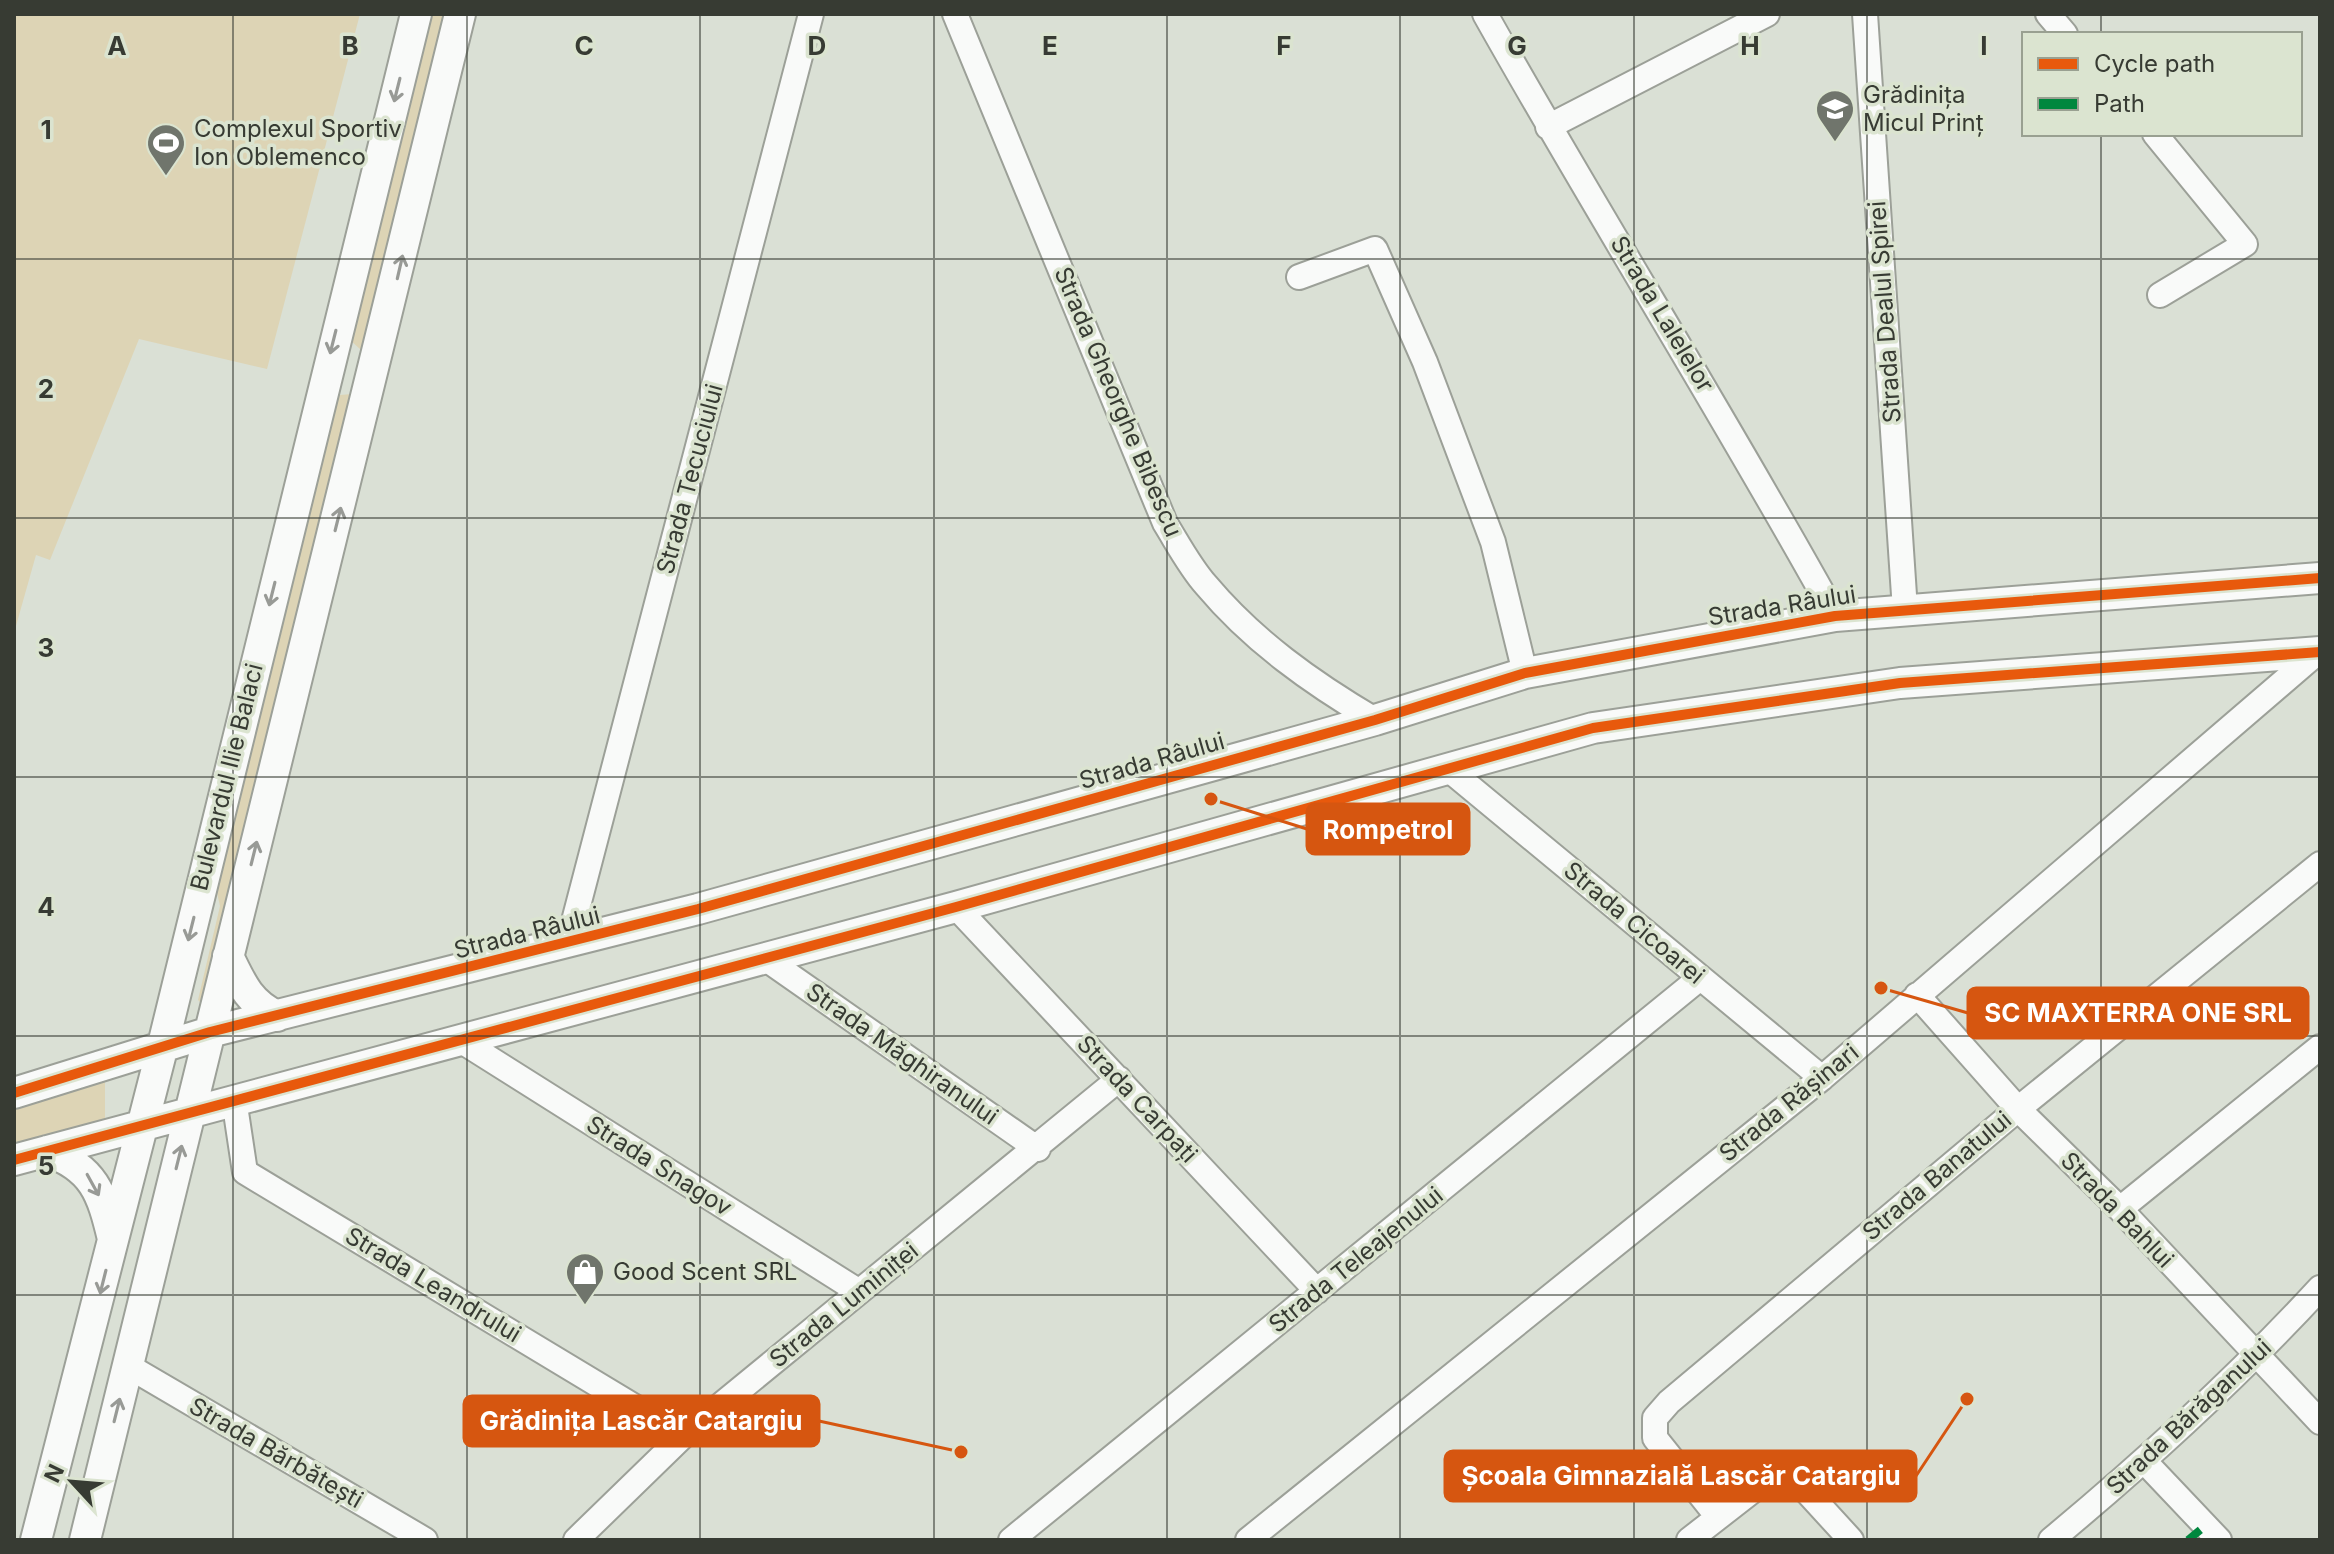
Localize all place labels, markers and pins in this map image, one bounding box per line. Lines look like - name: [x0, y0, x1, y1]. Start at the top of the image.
- place label: Grădinița Micul Prinț: [1863, 80, 1984, 137]
- school or university icon: Grădinița Micul Prinț: [1814, 88, 1856, 143]
- place label: Complexul Sportiv Ion Oblemenco: [194, 114, 402, 171]
- sports icon: Complexul Sportiv Ion Oblemenco: [145, 122, 187, 177]
- callout: Rompetrol: [1307, 804, 1469, 854]
- callout: SC MAXTERRA ONE SRL: [1968, 988, 2308, 1038]
- shop icon: Good Scent SRL: [564, 1251, 606, 1306]
- place label: Good Scent SRL: [613, 1257, 797, 1286]
- callout: Grădinița Lascăr Catargiu: [464, 1396, 819, 1446]
- callout: Școala Gimnazială Lascăr Catargiu: [1445, 1451, 1916, 1501]

